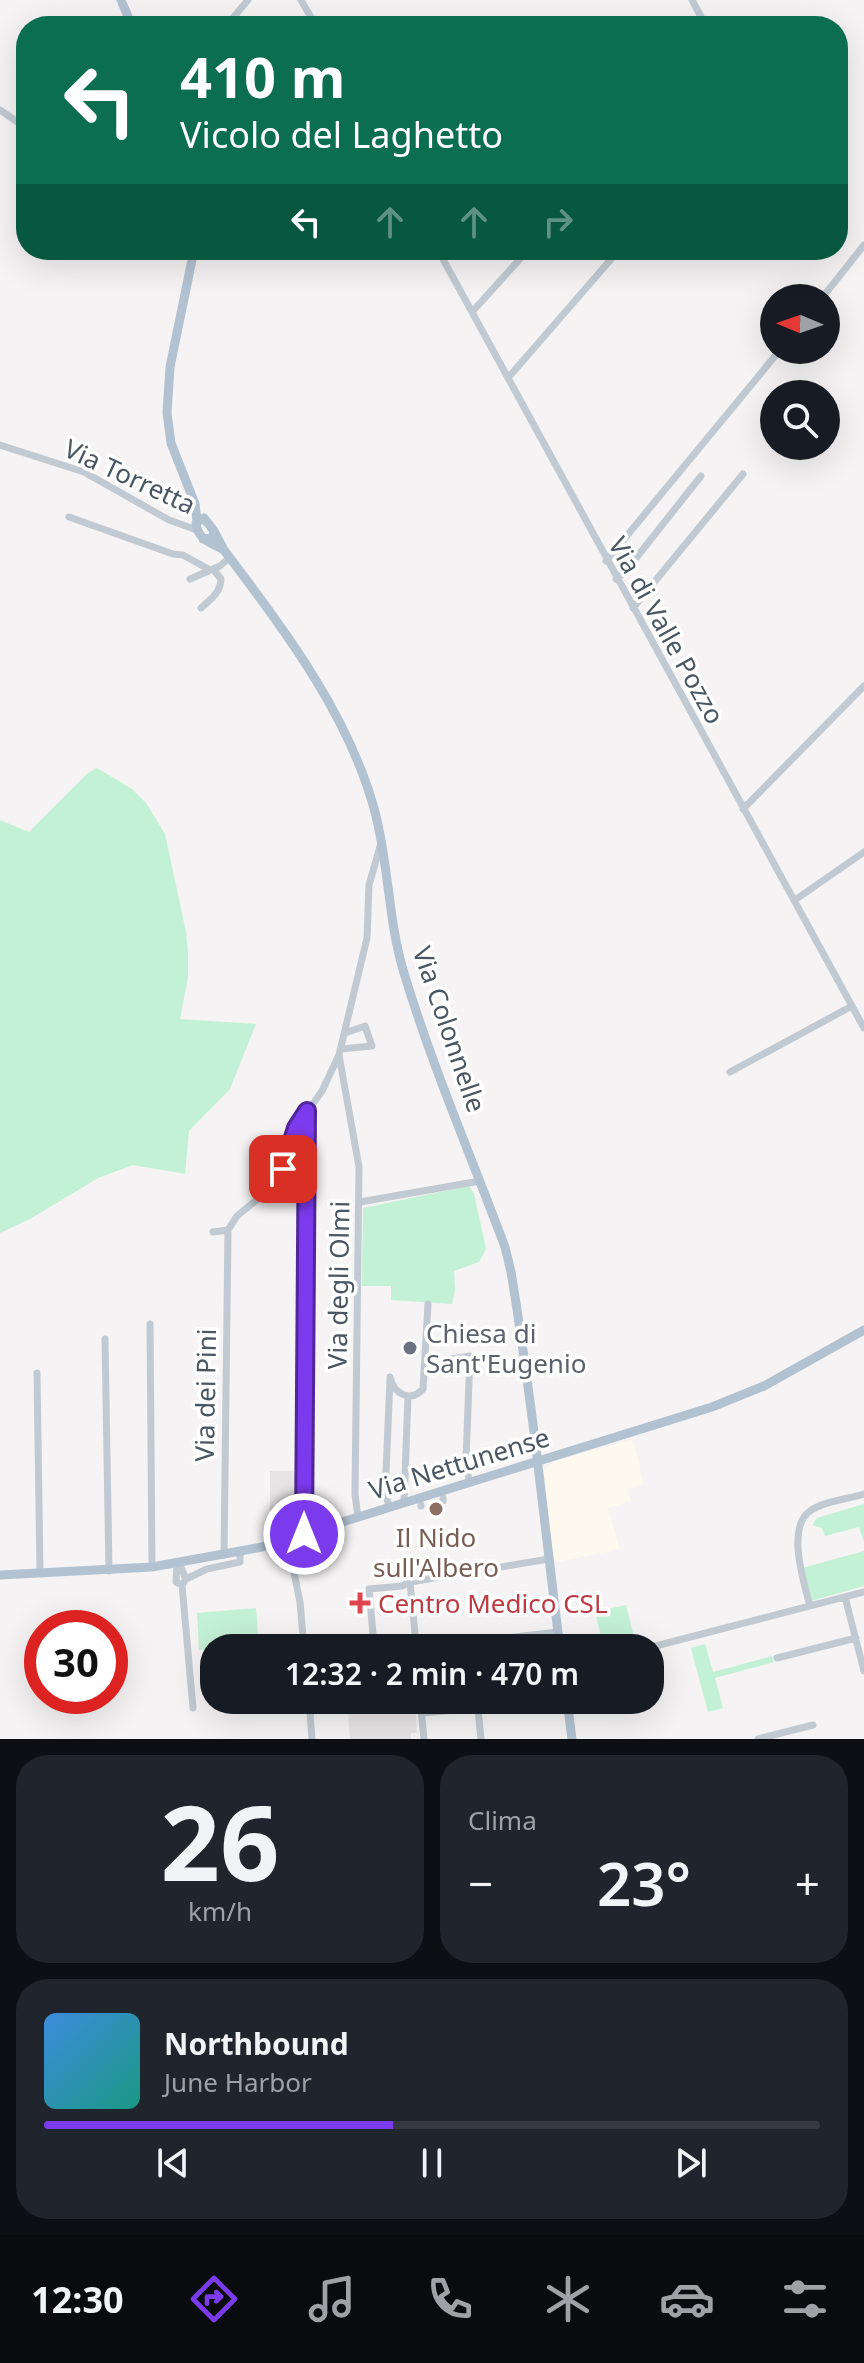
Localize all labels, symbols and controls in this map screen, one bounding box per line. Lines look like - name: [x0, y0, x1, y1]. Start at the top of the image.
- text: 410 m: [180, 38, 345, 114]
- icon: left: [48, 48, 152, 152]
- text: Vicolo del Laghetto: [180, 110, 503, 159]
- icon: left: [284, 200, 328, 244]
- icon: ahead: [368, 200, 412, 244]
- icon: ahead: [452, 200, 496, 244]
- icon: right: [536, 200, 580, 244]
- north arrow: [760, 284, 840, 364]
- map controls: [760, 284, 840, 460]
- button: search: [760, 380, 840, 460]
- street label: Via Torretta: [58, 430, 202, 522]
- street label: Via di Valle Pozzo: [601, 530, 733, 730]
- street label: Via Colonnelle: [405, 941, 495, 1117]
- pin: [249, 1135, 317, 1203]
- icon: arrive: [261, 1147, 305, 1191]
- street label: Via degli Olmi: [319, 1200, 357, 1370]
- place label: Chiesa di Sant'Eugenio: [426, 1315, 586, 1381]
- street label: Via dei Pini: [186, 1328, 224, 1462]
- marker: Chiesa di Sant'Eugenio: [401, 1339, 419, 1357]
- street label: Via Nettunense: [364, 1418, 554, 1508]
- position arrow: [262, 1492, 346, 1576]
- marker: Il Nido sull'Albero: [427, 1500, 445, 1518]
- place label: Il Nido sull'Albero: [373, 1519, 499, 1585]
- place label: Centro Medico CSL: [378, 1585, 608, 1621]
- marker: Centro Medico CSL: [349, 1592, 371, 1614]
- speed limit sign: 30: [24, 1610, 128, 1714]
- text: 12:32 · 2 min · 470 m: [285, 1653, 579, 1694]
- text: 26: [161, 1770, 279, 1911]
- text: Clima: [468, 1802, 537, 1838]
- text: 23°: [597, 1842, 691, 1924]
- text: −: [468, 1853, 493, 1913]
- text: +: [795, 1853, 820, 1913]
- text: km/h: [188, 1893, 252, 1929]
- text: Northbound: [164, 2023, 349, 2064]
- text: June Harbor: [164, 2064, 312, 2100]
- icon: previous: [151, 2141, 195, 2185]
- icon: pause: [410, 2141, 454, 2185]
- icon: next: [669, 2141, 713, 2185]
- icon: directions: [186, 2271, 242, 2327]
- icon: music: [304, 2271, 360, 2327]
- icon: phone: [422, 2271, 478, 2327]
- icon: climate: [540, 2271, 596, 2327]
- icon: car: [659, 2271, 715, 2327]
- icon: filters: [777, 2271, 833, 2327]
- text: 12:30: [31, 2275, 124, 2324]

